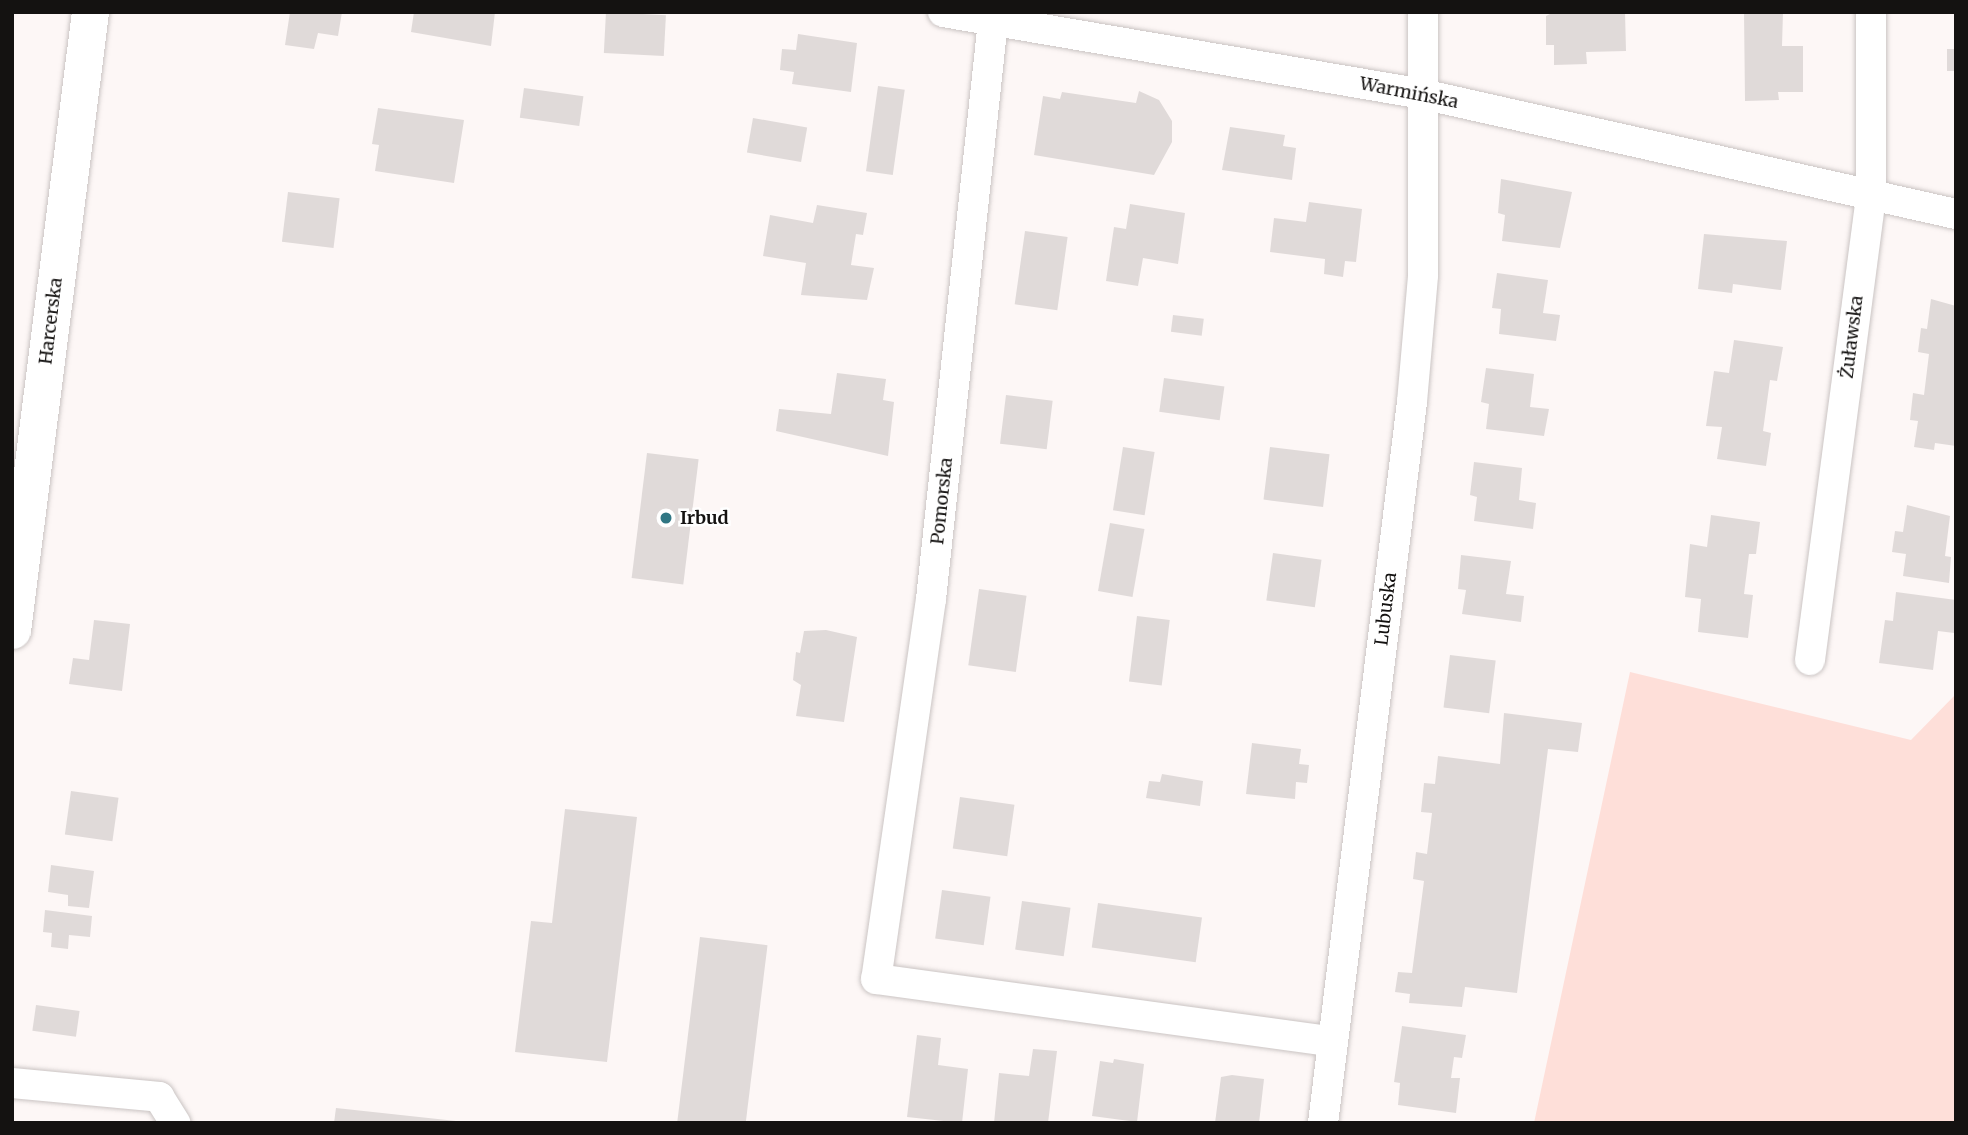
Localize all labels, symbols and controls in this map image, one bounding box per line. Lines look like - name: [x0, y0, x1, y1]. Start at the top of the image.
- street label: Warmińska: [1358, 73, 1460, 113]
- street label: Harcerska: [35, 276, 67, 366]
- street label: Żuławska: [1836, 294, 1868, 380]
- street label: Pomorska: [927, 456, 957, 546]
- place label: Irbud: [680, 507, 729, 529]
- marker: Irbud: [658, 510, 674, 526]
- street label: Lubuska: [1371, 571, 1401, 647]

